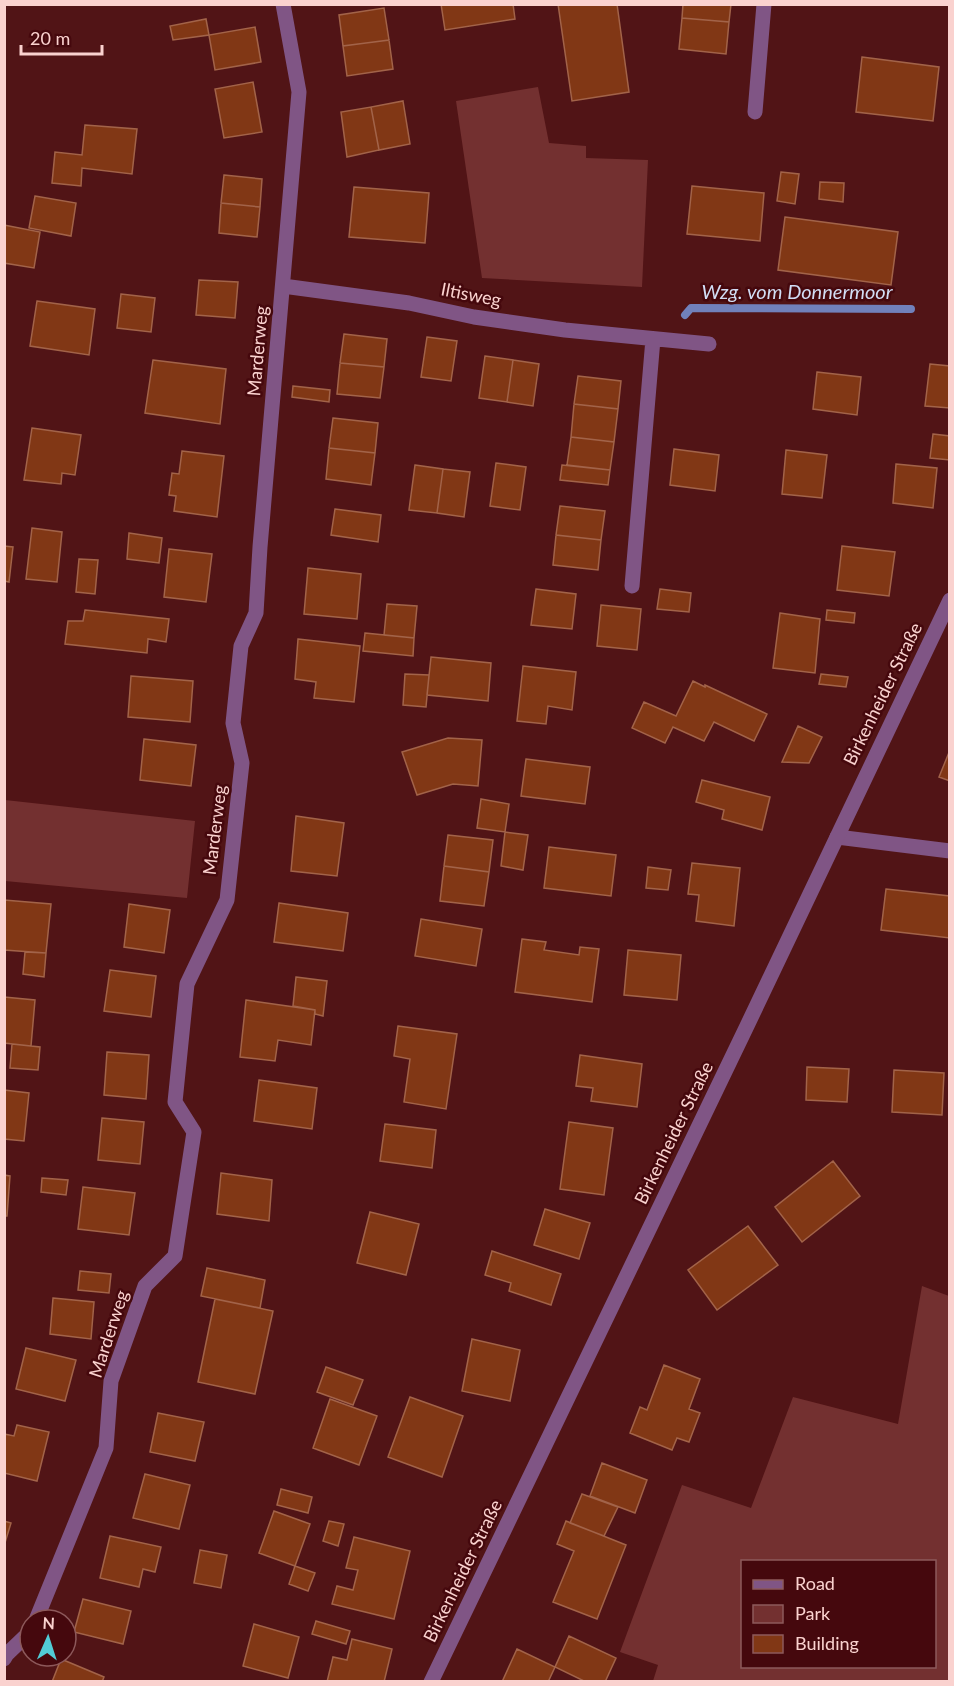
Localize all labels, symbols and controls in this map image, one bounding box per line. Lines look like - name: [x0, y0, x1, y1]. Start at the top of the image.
- scale bar: [21, 18, 102, 56]
- text: 20 m: [30, 27, 70, 49]
- street label: Iltisweg: [439, 277, 503, 311]
- water label: Wzg. vom Donnermoor: [701, 279, 894, 303]
- street label: Marderweg: [242, 305, 272, 397]
- street label: Birkenheider Straße: [838, 619, 926, 768]
- street label: Marderweg: [198, 784, 230, 876]
- street label: Birkenheider Straße: [629, 1058, 717, 1207]
- street label: Marderweg: [84, 1287, 133, 1380]
- street label: Birkenheider Straße: [418, 1496, 506, 1645]
- legend: [741, 1560, 936, 1668]
- text: Road: [795, 1572, 835, 1594]
- text: Park: [795, 1602, 831, 1624]
- north arrow: [18, 1608, 78, 1668]
- text: N: [42, 1613, 55, 1632]
- text: Building: [795, 1632, 859, 1654]

